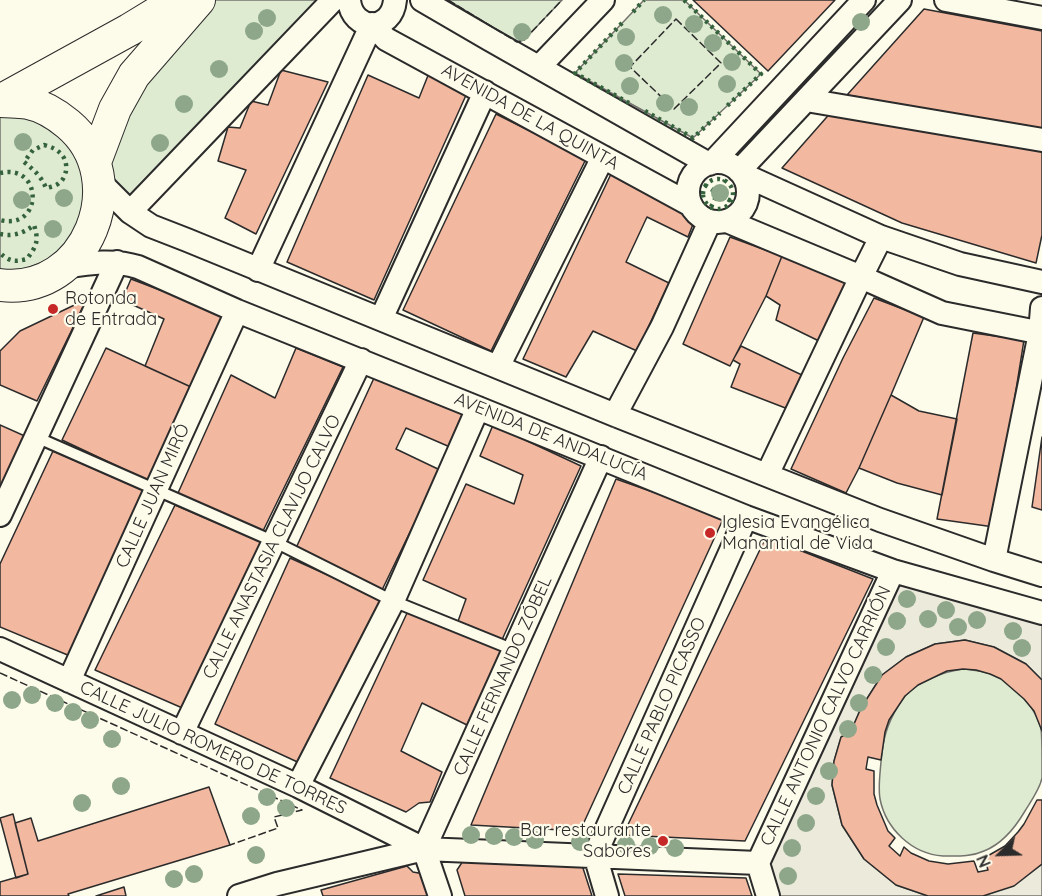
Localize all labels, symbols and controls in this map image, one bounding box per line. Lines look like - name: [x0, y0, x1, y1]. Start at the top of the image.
- street label: AVENIDA DE LA QUINTA: [438, 59, 622, 175]
- place label: Rotonda de Entrada: [65, 288, 157, 330]
- marker: Rotonda de Entrada: [46, 302, 60, 316]
- street label: AVENIDA DE ANDALUCÍA: [451, 388, 651, 486]
- street label: CALLE ANASTASIA CLAVIJO CALVO: [198, 411, 346, 683]
- street label: CALLE JUAN MIRÓ: [112, 421, 194, 571]
- place label: Iglesia Evangélica Manantial de Vida: [722, 512, 873, 554]
- marker: Iglesia Evangélica Manantial de Vida: [703, 526, 717, 540]
- street label: CALLE FERNANDO ZÓBEL: [449, 573, 557, 779]
- street label: CALLE ANTONIO CALVO CARRIÓN: [756, 583, 896, 849]
- street label: CALLE PABLO PICASSO: [613, 614, 711, 798]
- street label: CALLE JULIO ROMERO DE TORRES: [76, 677, 350, 819]
- place label: Bar restaurante Sabores: [520, 820, 651, 862]
- north arrow: [970, 824, 1030, 884]
- marker: Bar restaurante Sabores: [656, 834, 670, 848]
- text: N: [972, 852, 995, 870]

